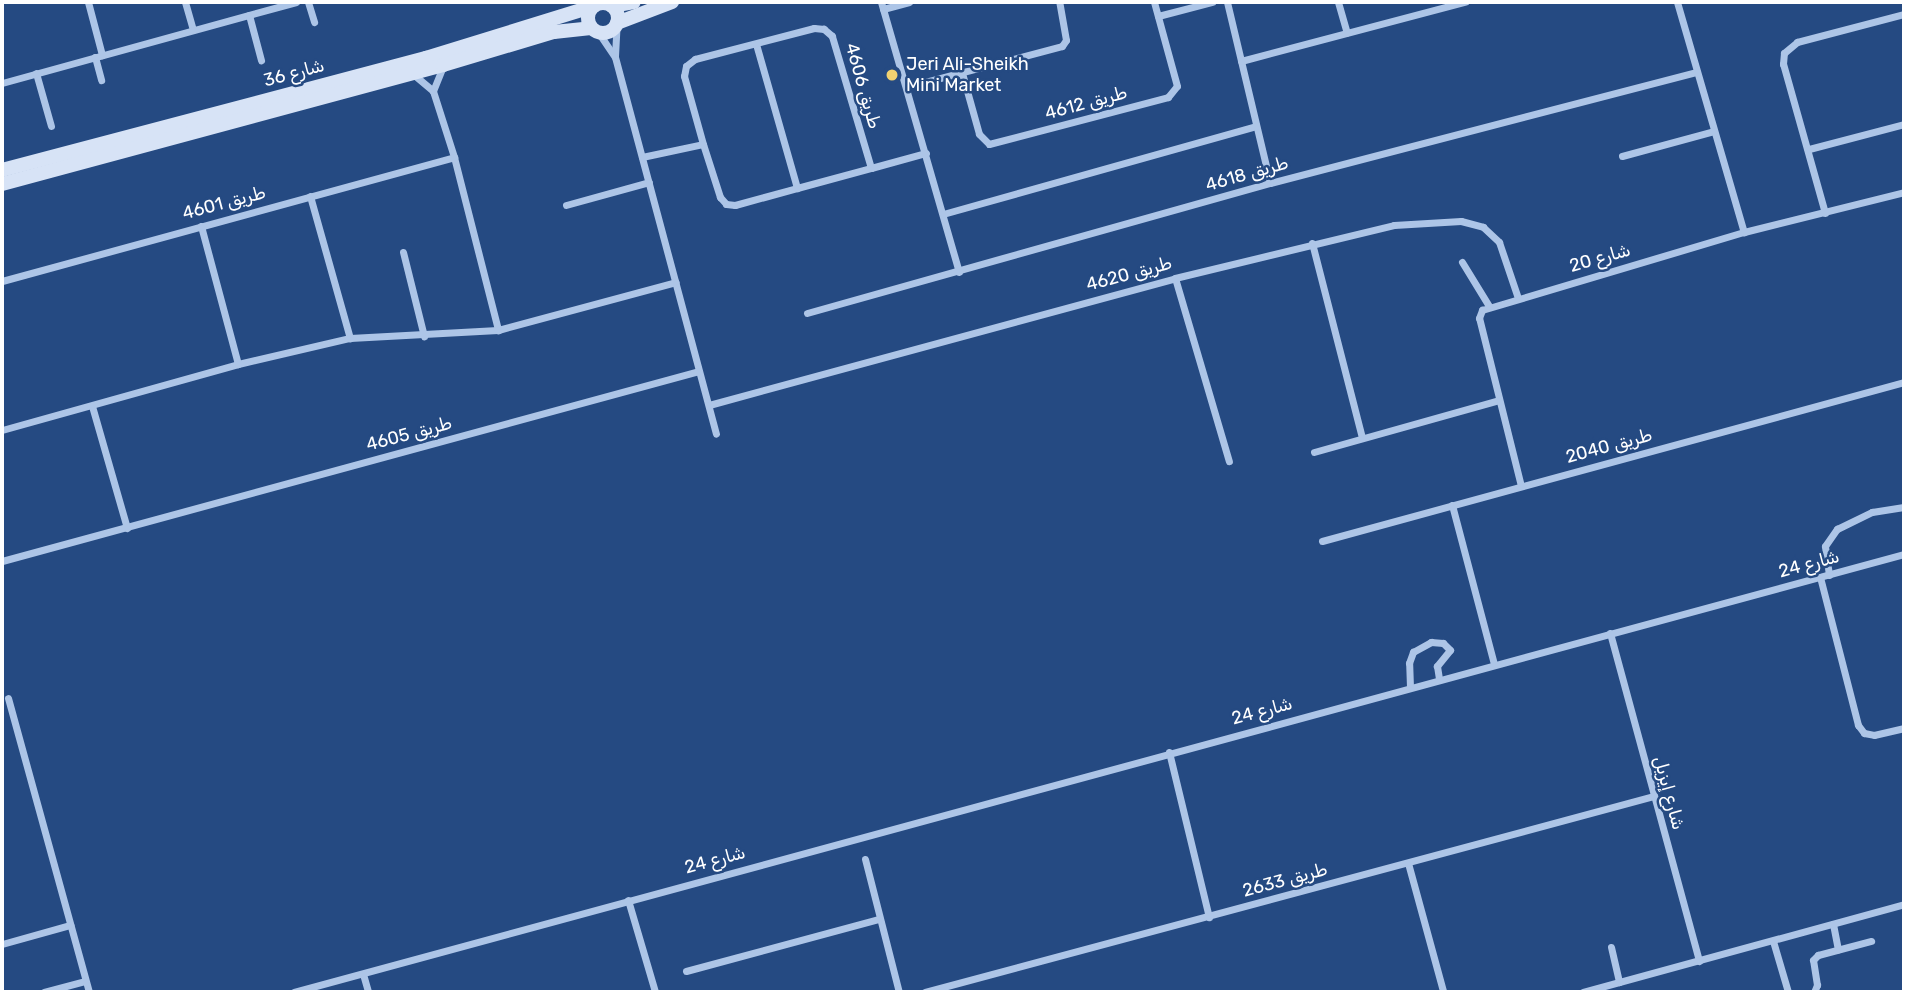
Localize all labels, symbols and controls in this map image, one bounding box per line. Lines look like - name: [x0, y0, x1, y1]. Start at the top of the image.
- street label: طريق 4606: [840, 41, 886, 131]
- place label: Jeri Ali-Sheikh Mini Market: [906, 54, 1029, 96]
- street label: شارع 36: [261, 55, 327, 91]
- marker: Jeri Ali-Sheikh Mini Market: [884, 67, 900, 83]
- street label: طريق 4612: [1043, 82, 1129, 124]
- street label: طريق 4618: [1203, 152, 1291, 196]
- street label: طريق 4601: [180, 182, 268, 224]
- street label: شارع 20: [1567, 239, 1633, 277]
- street label: طريق 4620: [1084, 252, 1174, 296]
- street label: طريق 4605: [364, 412, 454, 456]
- street label: طريق 2040: [1563, 424, 1655, 468]
- street label: شارع 24: [1776, 546, 1842, 582]
- street label: شارع 24: [1229, 693, 1295, 729]
- street label: شارع إيزيل: [1649, 754, 1689, 832]
- street label: شارع 24: [682, 842, 748, 878]
- street label: طريق 2633: [1240, 858, 1330, 902]

